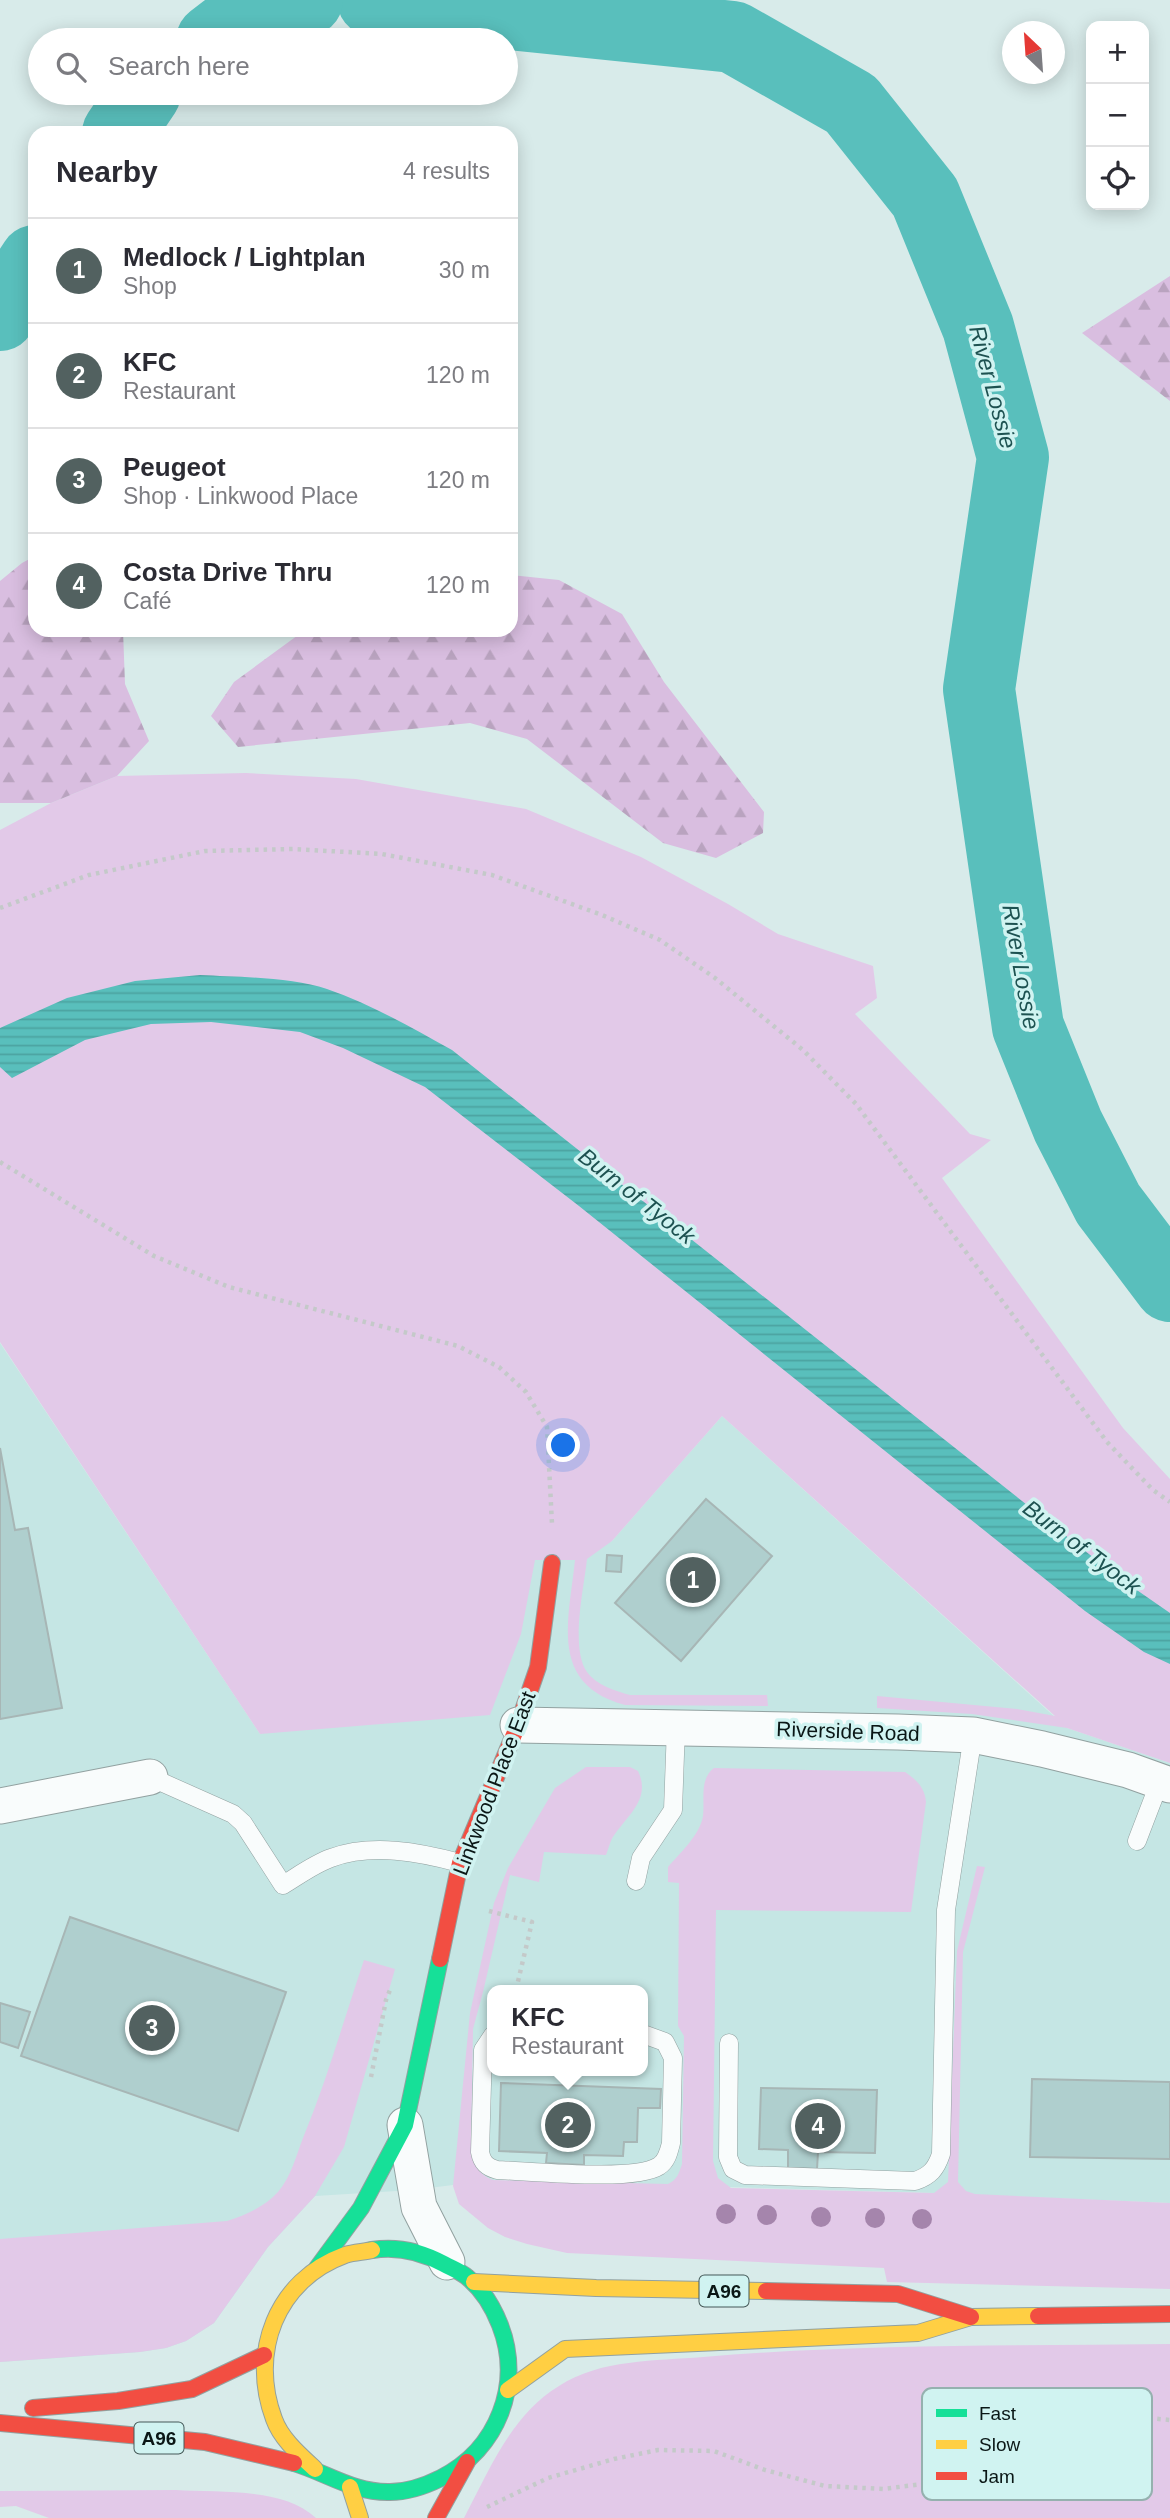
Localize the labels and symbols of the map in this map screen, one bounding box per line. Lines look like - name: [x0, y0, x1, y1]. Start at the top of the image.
- north arrow: [1002, 21, 1065, 84]
- water label: River Lossie: [964, 323, 1022, 451]
- water label: River Lossie: [997, 902, 1045, 1032]
- water label: Burn of Tyock: [574, 1143, 701, 1250]
- your location: [546, 1428, 580, 1462]
- water label: Burn of Tyock: [1018, 1494, 1147, 1600]
- pin: 1: [670, 1554, 716, 1606]
- street label: Linkwood Place East: [448, 1688, 540, 1878]
- street label: Riverside Road: [776, 1717, 920, 1745]
- pin: 3: [129, 2002, 175, 2054]
- pin: 2: [545, 2099, 591, 2151]
- pin: 4: [795, 2100, 841, 2152]
- road number: A96: [700, 2276, 748, 2306]
- legend: [922, 2388, 1152, 2500]
- text: Fast: [979, 2403, 1017, 2424]
- road number: A96: [134, 2422, 184, 2454]
- text: Slow: [979, 2434, 1020, 2455]
- text: Jam: [979, 2466, 1015, 2487]

